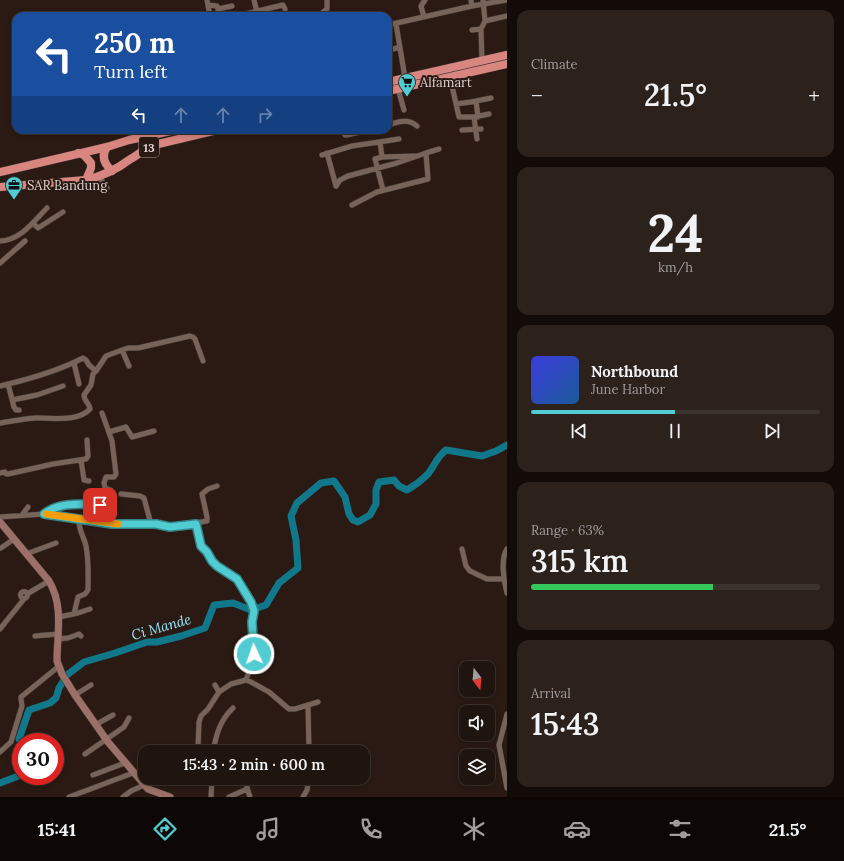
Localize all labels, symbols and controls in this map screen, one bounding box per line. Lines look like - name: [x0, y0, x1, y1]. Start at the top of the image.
- text: 250 m: [94, 25, 175, 61]
- icon: left: [28, 28, 80, 80]
- text: Climate: [531, 56, 578, 73]
- text: Turn left: [94, 60, 167, 83]
- supermarket icon: Alfamart: [397, 72, 417, 97]
- place label: Alfamart: [419, 74, 472, 91]
- text: 21.5°: [644, 76, 707, 114]
- text: −: [531, 81, 543, 109]
- text: +: [808, 81, 820, 109]
- icon: left: [128, 104, 150, 126]
- icon: ahead: [170, 104, 192, 126]
- icon: ahead: [212, 104, 234, 126]
- icon: right: [254, 104, 276, 126]
- road number: 13: [139, 137, 159, 157]
- office icon: SAR Bandung: [4, 175, 24, 200]
- place label: SAR Bandung: [27, 177, 108, 194]
- text: 24: [647, 200, 704, 266]
- text: km/h: [658, 259, 693, 276]
- text: Northbound: [591, 362, 678, 381]
- text: June Harbor: [591, 381, 665, 398]
- icon: previous: [568, 420, 590, 442]
- icon: pause: [664, 420, 686, 442]
- icon: next: [761, 420, 783, 442]
- pin: [83, 488, 117, 522]
- icon: arrive: [89, 494, 111, 516]
- text: Range · 63%: [531, 522, 604, 539]
- text: 315 km: [531, 542, 628, 580]
- water label: Ci Mande: [129, 610, 193, 644]
- position arrow: [233, 633, 275, 675]
- north arrow: [459, 661, 495, 697]
- map controls: [459, 661, 495, 785]
- text: Arrival: [531, 685, 571, 702]
- button: sound: [459, 705, 495, 741]
- text: 15:43: [531, 705, 600, 743]
- speed limit sign: 30: [12, 733, 64, 785]
- button: layers: [459, 749, 495, 785]
- text: 15:43 · 2 min · 600 m: [183, 755, 325, 774]
- icon: directions: [151, 815, 179, 843]
- icon: music: [254, 815, 282, 843]
- icon: phone: [357, 815, 385, 843]
- icon: climate: [460, 815, 488, 843]
- icon: car: [563, 815, 591, 843]
- icon: filters: [666, 815, 694, 843]
- text: 15:41: [37, 818, 76, 841]
- text: 21.5°: [769, 818, 806, 841]

